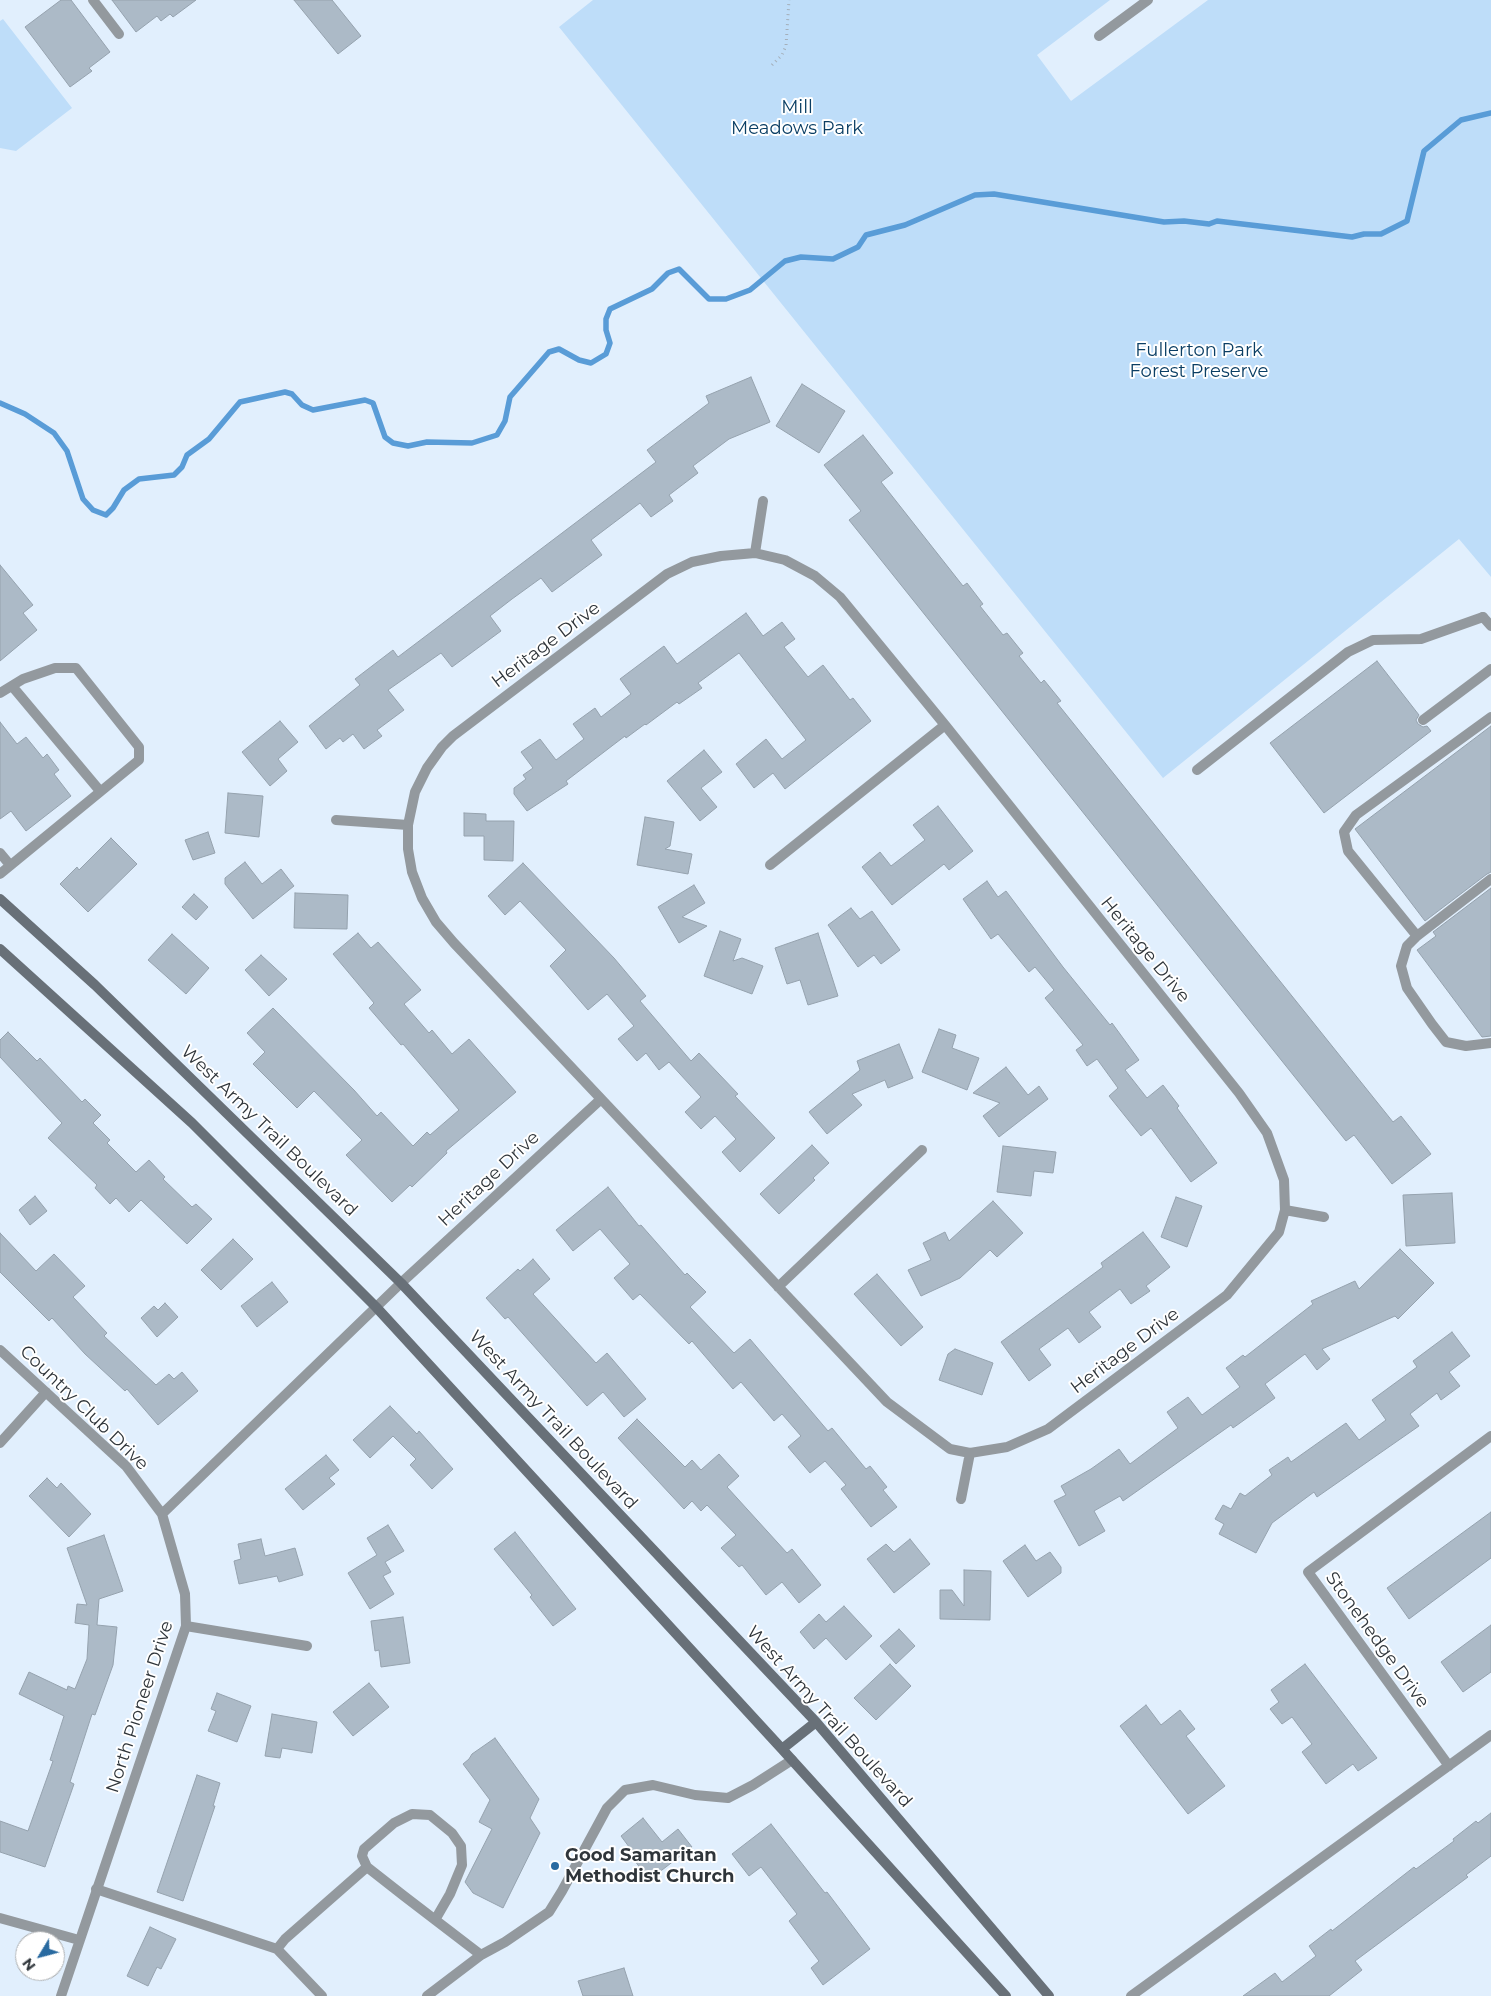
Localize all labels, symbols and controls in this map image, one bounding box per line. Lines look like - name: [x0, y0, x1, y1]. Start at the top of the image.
- park label: Mill Meadows Park: [731, 97, 863, 140]
- park label: Fullerton Park Forest Preserve: [1130, 340, 1268, 382]
- street label: Heritage Drive: [488, 597, 604, 693]
- street label: Heritage Drive: [1096, 893, 1194, 1007]
- street label: West Army Trail Boulevard: [176, 1041, 362, 1221]
- street label: Heritage Drive: [434, 1127, 544, 1231]
- street label: Heritage Drive: [1067, 1303, 1183, 1399]
- street label: West Army Trail Boulevard: [464, 1326, 642, 1514]
- street label: Country Club Drive: [15, 1341, 153, 1475]
- street label: Stonehedge Drive: [1320, 1568, 1434, 1712]
- street label: North Pioneer Drive: [102, 1618, 178, 1796]
- street label: West Army Trail Boulevard: [742, 1622, 916, 1812]
- place label: Good Samaritan Methodist Church: [565, 1845, 734, 1888]
- marker: Good Samaritan Methodist Church: [549, 1860, 561, 1872]
- north arrow: [15, 1931, 65, 1981]
- text: N: [18, 1954, 39, 1974]

